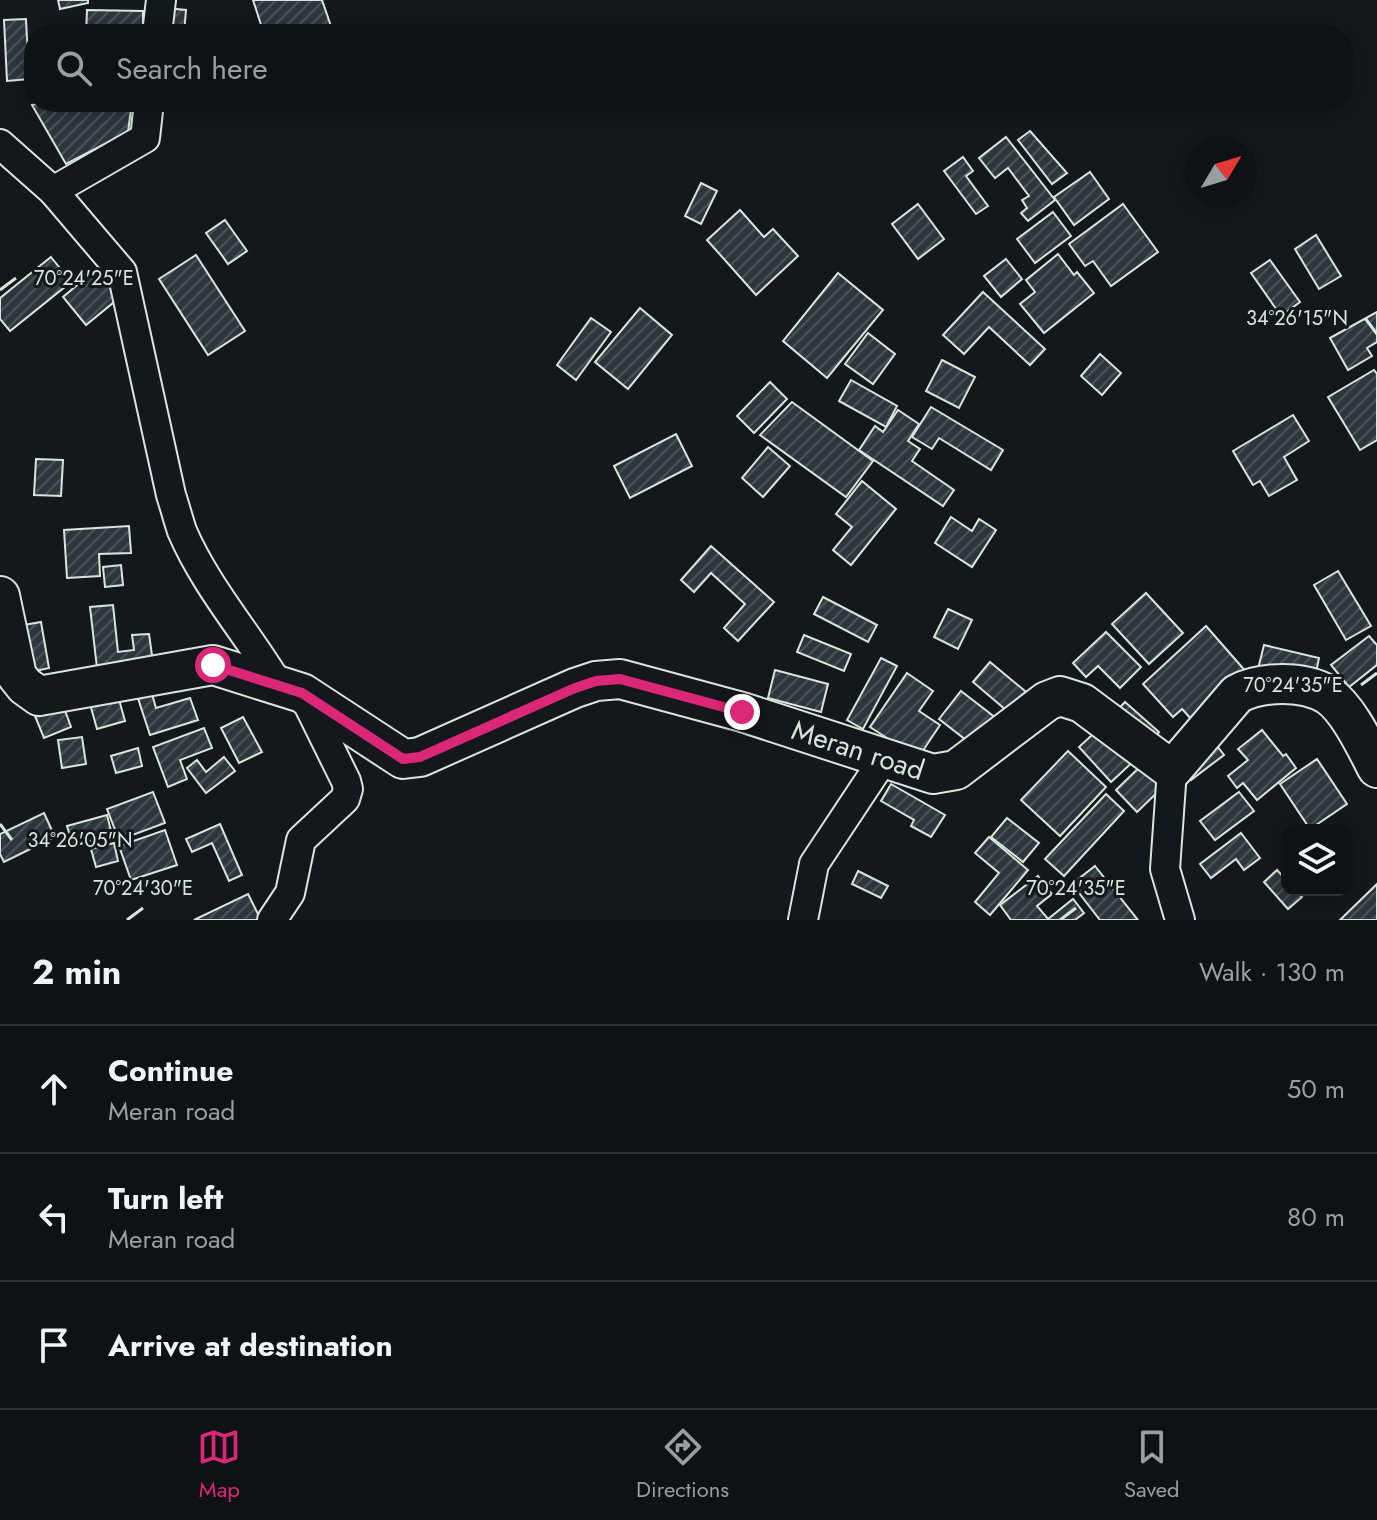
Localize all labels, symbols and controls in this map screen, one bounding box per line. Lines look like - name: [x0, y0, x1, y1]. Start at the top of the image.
- search box: [24, 24, 1353, 112]
- icon: search: [52, 46, 96, 90]
- text: Search here: [116, 47, 268, 90]
- north arrow: [1185, 136, 1257, 208]
- text: 70°24'25"E: [34, 264, 134, 293]
- text: 34°26'15"N: [1246, 304, 1348, 333]
- route start: [195, 647, 231, 683]
- text: 70°24'35"E: [1243, 671, 1343, 700]
- route end: [724, 694, 760, 730]
- street label: Meran road: [787, 709, 930, 790]
- map controls: [1281, 824, 1353, 896]
- button: layers: [1281, 824, 1353, 896]
- text: 34°26'05"N: [28, 826, 132, 855]
- text: 70°24'30"E: [93, 874, 193, 903]
- text: 70°24'35"E: [1026, 874, 1126, 903]
- text: 2 min: [32, 948, 121, 997]
- text: Walk · 130 m: [1199, 953, 1345, 991]
- text: Continue: [108, 1049, 234, 1092]
- icon: ahead: [32, 1067, 76, 1111]
- text: 50 m: [1287, 1070, 1345, 1108]
- text: Meran road: [108, 1092, 235, 1130]
- text: Turn left: [108, 1177, 223, 1220]
- icon: left: [32, 1195, 76, 1239]
- text: 80 m: [1287, 1198, 1345, 1236]
- text: Meran road: [108, 1220, 235, 1258]
- icon: arrive: [32, 1323, 76, 1367]
- text: Arrive at destination: [108, 1324, 393, 1367]
- tab: Map: [197, 1425, 241, 1505]
- tab: Directions: [636, 1425, 729, 1505]
- tab: Saved: [1124, 1425, 1180, 1505]

